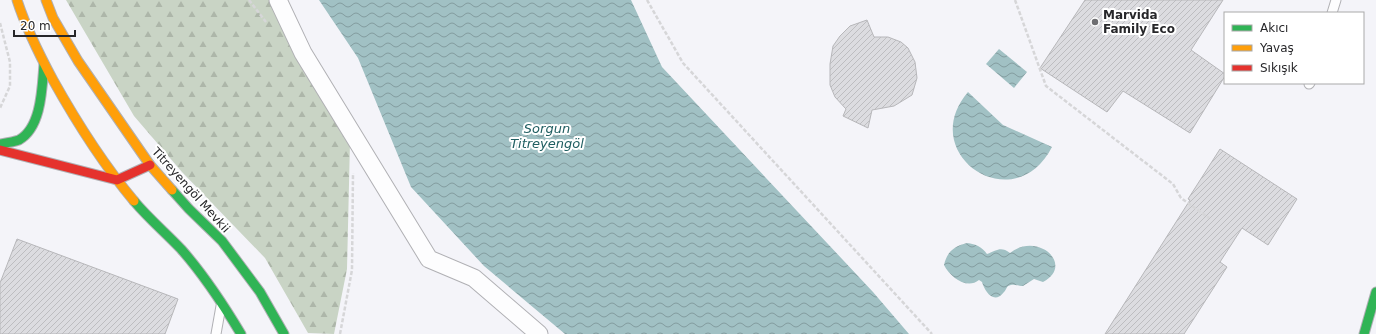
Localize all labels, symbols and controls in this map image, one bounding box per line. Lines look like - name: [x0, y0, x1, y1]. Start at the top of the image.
- place label: Marvida Family Eco: [1103, 8, 1175, 36]
- scale bar: [14, 12, 75, 38]
- legend: [1224, 12, 1364, 84]
- marker: Marvida Family Eco: [1090, 17, 1100, 27]
- text: 20 m: [20, 19, 51, 33]
- text: Akıcı: [1260, 21, 1288, 35]
- text: Yavaş: [1259, 41, 1294, 55]
- text: Sıkışık: [1260, 61, 1298, 75]
- water label: Sorgun Titreyengöl: [510, 121, 584, 151]
- street label: Titreyengöl Mevkii: [148, 144, 233, 235]

